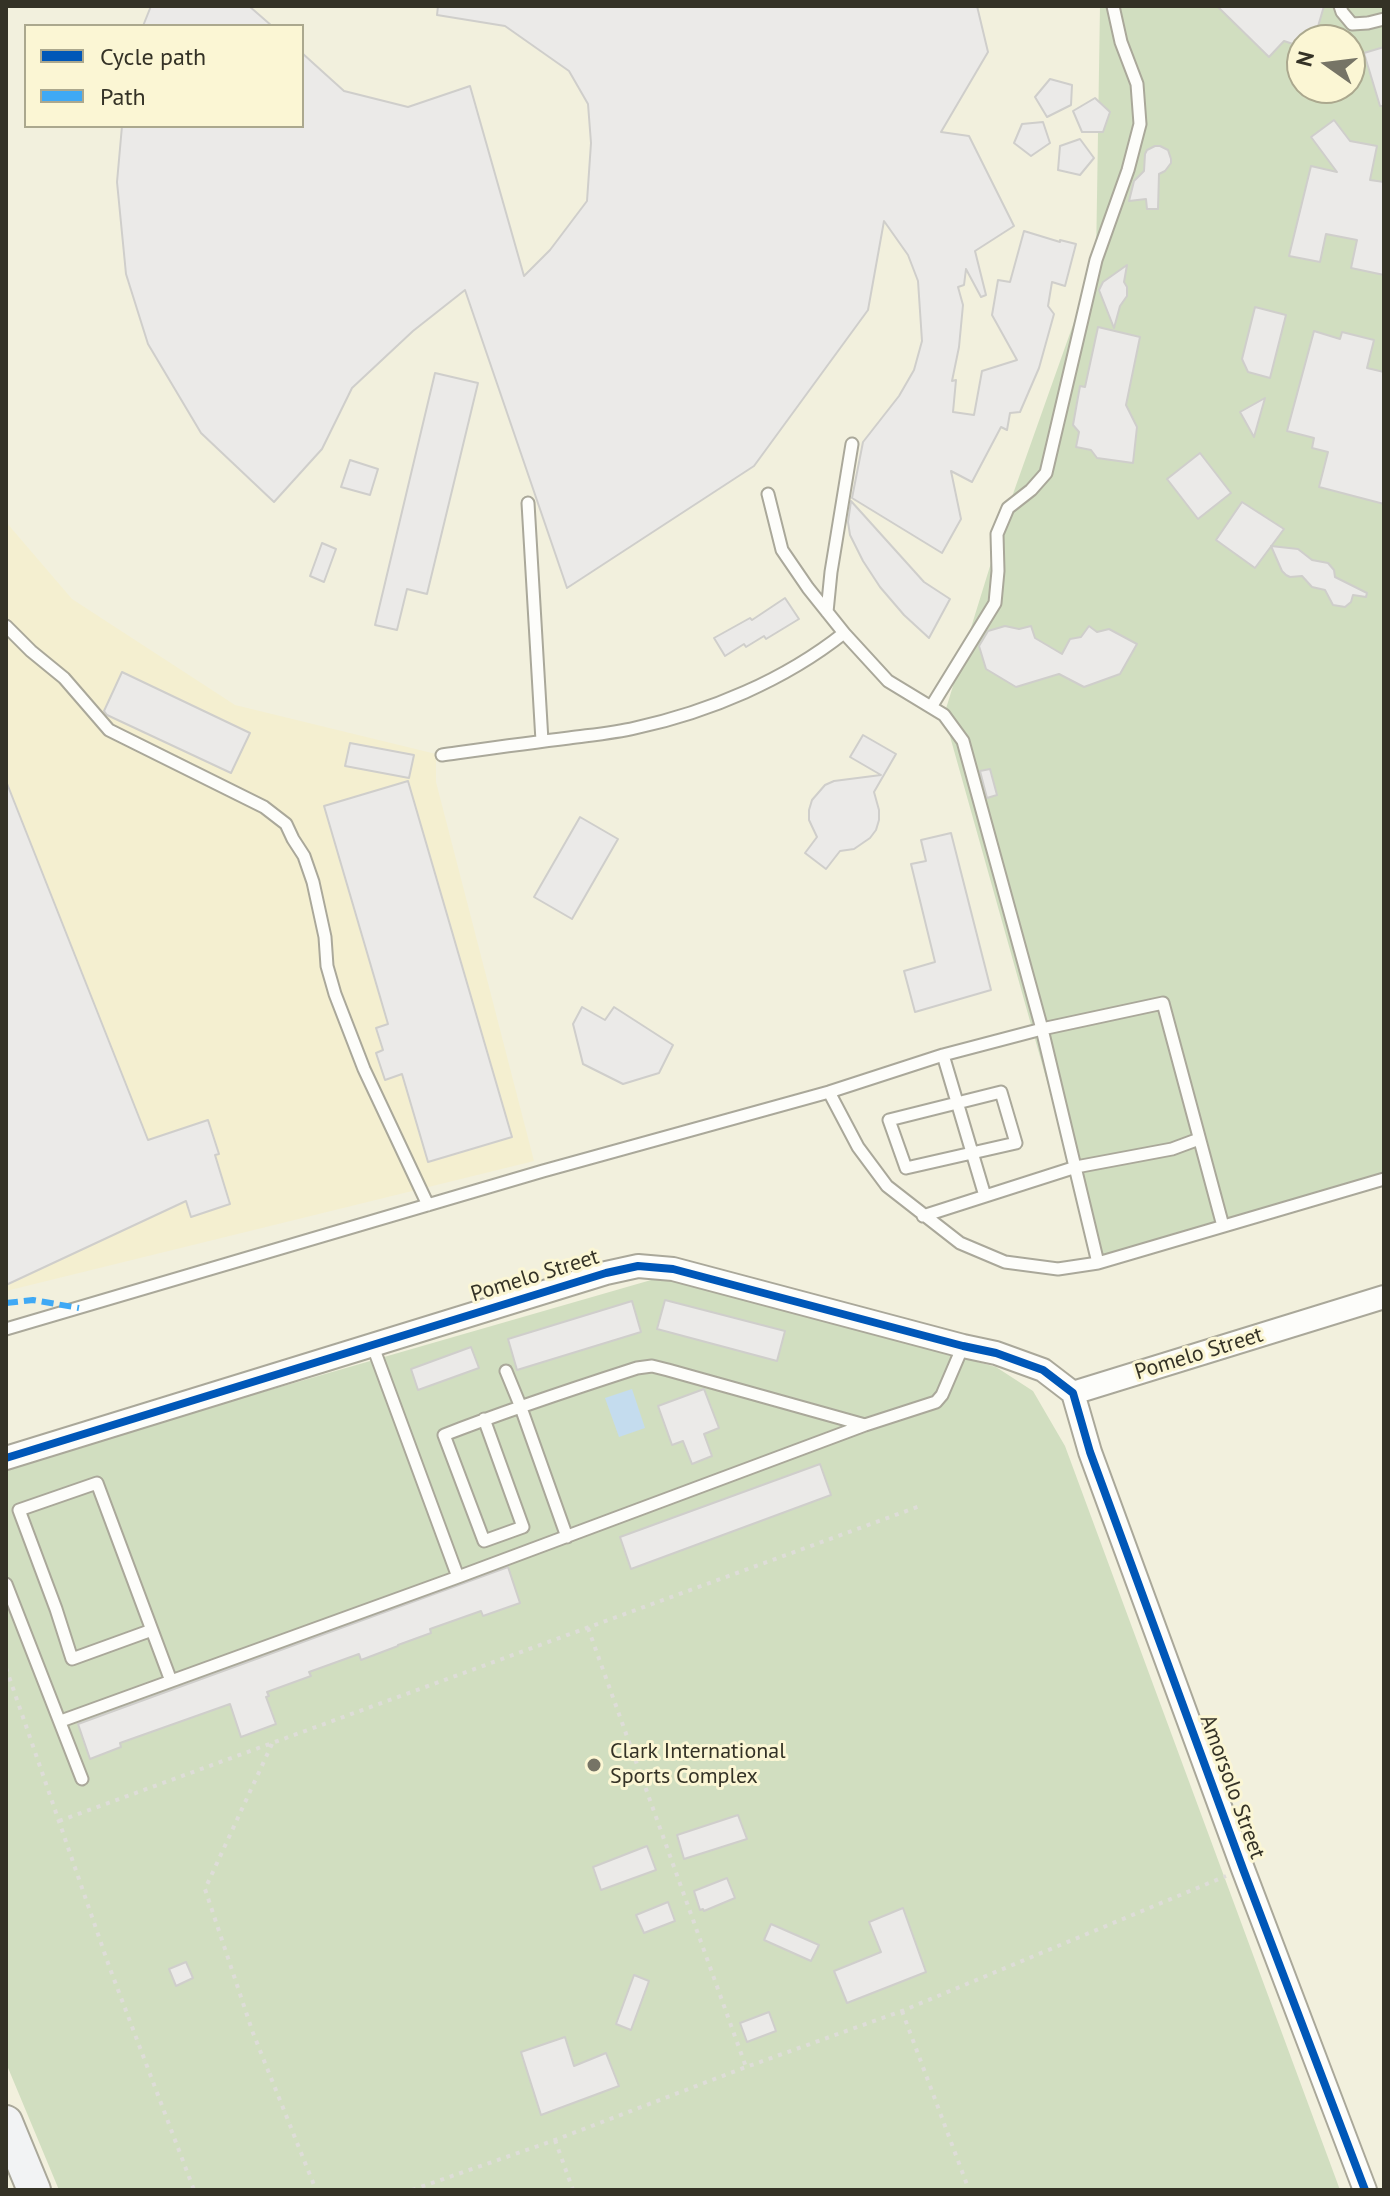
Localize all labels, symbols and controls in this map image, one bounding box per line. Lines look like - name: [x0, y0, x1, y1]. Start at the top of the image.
- legend: [24, 24, 304, 128]
- north arrow: [1286, 24, 1366, 104]
- text: Cycle path: [100, 41, 206, 72]
- text: N: [1289, 48, 1320, 69]
- text: Path: [100, 81, 146, 112]
- street label: Pomelo Street: [468, 1244, 602, 1308]
- street label: Pomelo Street: [1132, 1322, 1266, 1386]
- street label: Amorsolo Street: [1194, 1711, 1270, 1863]
- place label: Clark International Sports Complex: [610, 1739, 786, 1790]
- marker: Clark International Sports Complex: [585, 1756, 603, 1774]

